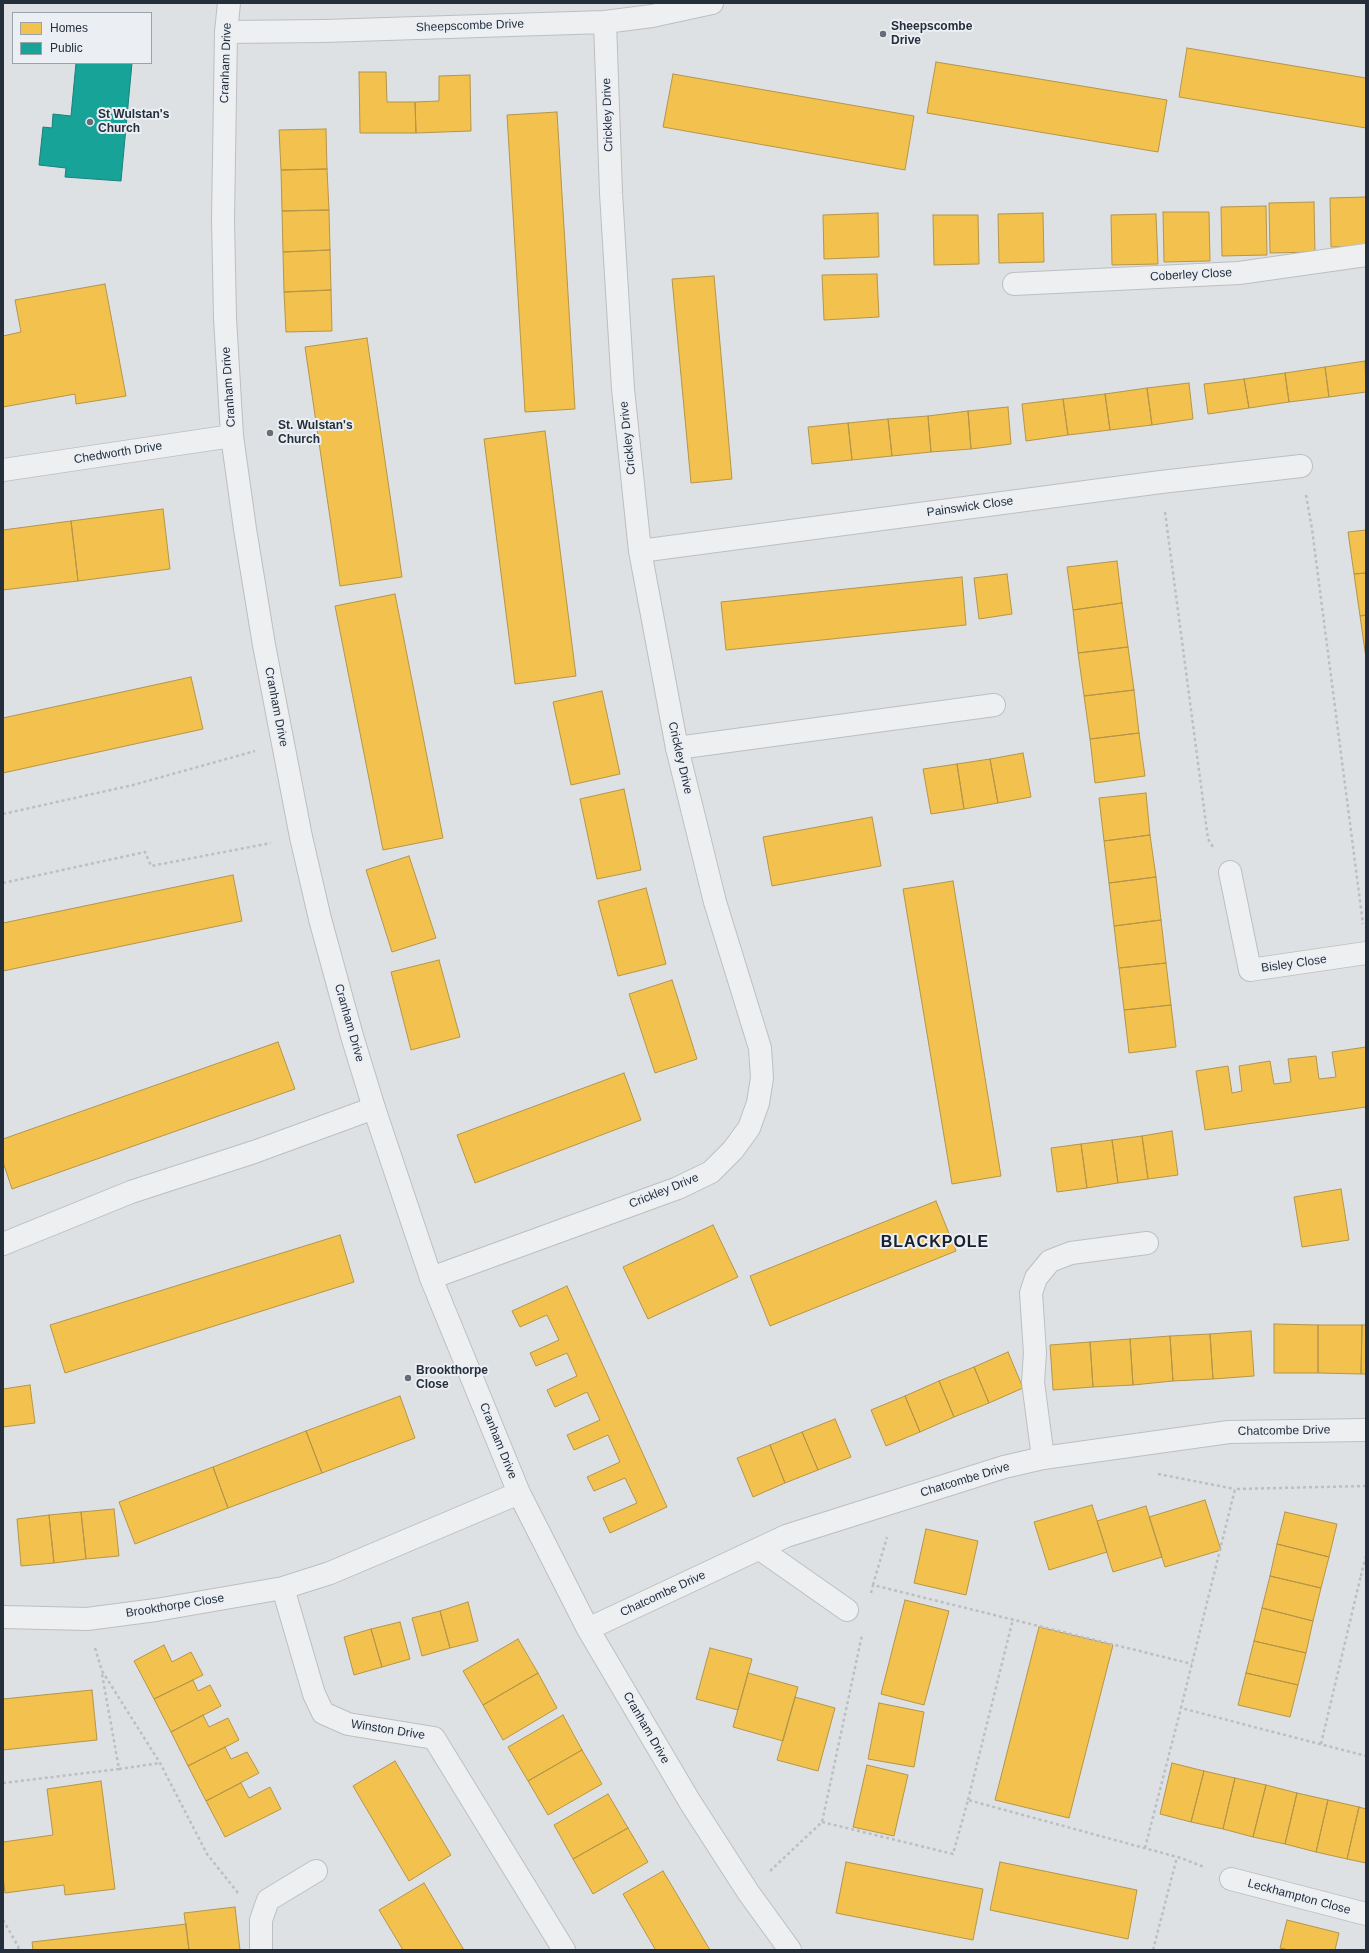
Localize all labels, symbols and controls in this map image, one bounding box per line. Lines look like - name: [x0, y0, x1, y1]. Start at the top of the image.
- legend: [12, 12, 152, 64]
- street label: Sheepscombe Drive: [416, 17, 524, 35]
- place label: Sheepscombe Drive: [891, 20, 972, 48]
- text: Homes: [50, 21, 88, 35]
- street label: Cranham Drive: [217, 22, 235, 104]
- marker: Sheepscombe Drive: [878, 29, 888, 39]
- text: Public: [50, 41, 83, 55]
- street label: Crickley Drive: [600, 78, 616, 152]
- place label: St Wulstan's Church: [98, 108, 169, 136]
- marker: St Wulstan's Church: [85, 117, 95, 127]
- street label: Coberley Close: [1150, 266, 1232, 284]
- street label: Cranham Drive: [219, 346, 239, 428]
- street label: Crickley Drive: [617, 400, 639, 476]
- place label: St. Wulstan's Church: [278, 419, 353, 447]
- marker: St. Wulstan's Church: [265, 428, 275, 438]
- street label: Chedworth Drive: [73, 439, 163, 467]
- street label: Painswick Close: [926, 494, 1014, 520]
- street label: Cranham Drive: [261, 666, 291, 748]
- street label: Crickley Drive: [665, 720, 695, 796]
- street label: Bisley Close: [1260, 952, 1328, 976]
- street label: Cranham Drive: [331, 982, 367, 1064]
- street label: Crickley Drive: [627, 1170, 701, 1212]
- district label: BLACKPOLE: [881, 1233, 989, 1253]
- place label: Brookthorpe Close: [416, 1364, 488, 1392]
- marker: Brookthorpe Close: [403, 1373, 413, 1383]
- street label: Cranham Drive: [476, 1401, 520, 1481]
- street label: Chatcombe Drive: [1238, 1423, 1330, 1439]
- street label: Chatcombe Drive: [919, 1460, 1011, 1500]
- street label: Chatcombe Drive: [618, 1568, 708, 1620]
- street label: Brookthorpe Close: [125, 1591, 225, 1621]
- street label: Cranham Drive: [620, 1689, 672, 1767]
- street label: Winston Drive: [350, 1717, 426, 1743]
- street label: Leckhampton Close: [1246, 1876, 1352, 1918]

